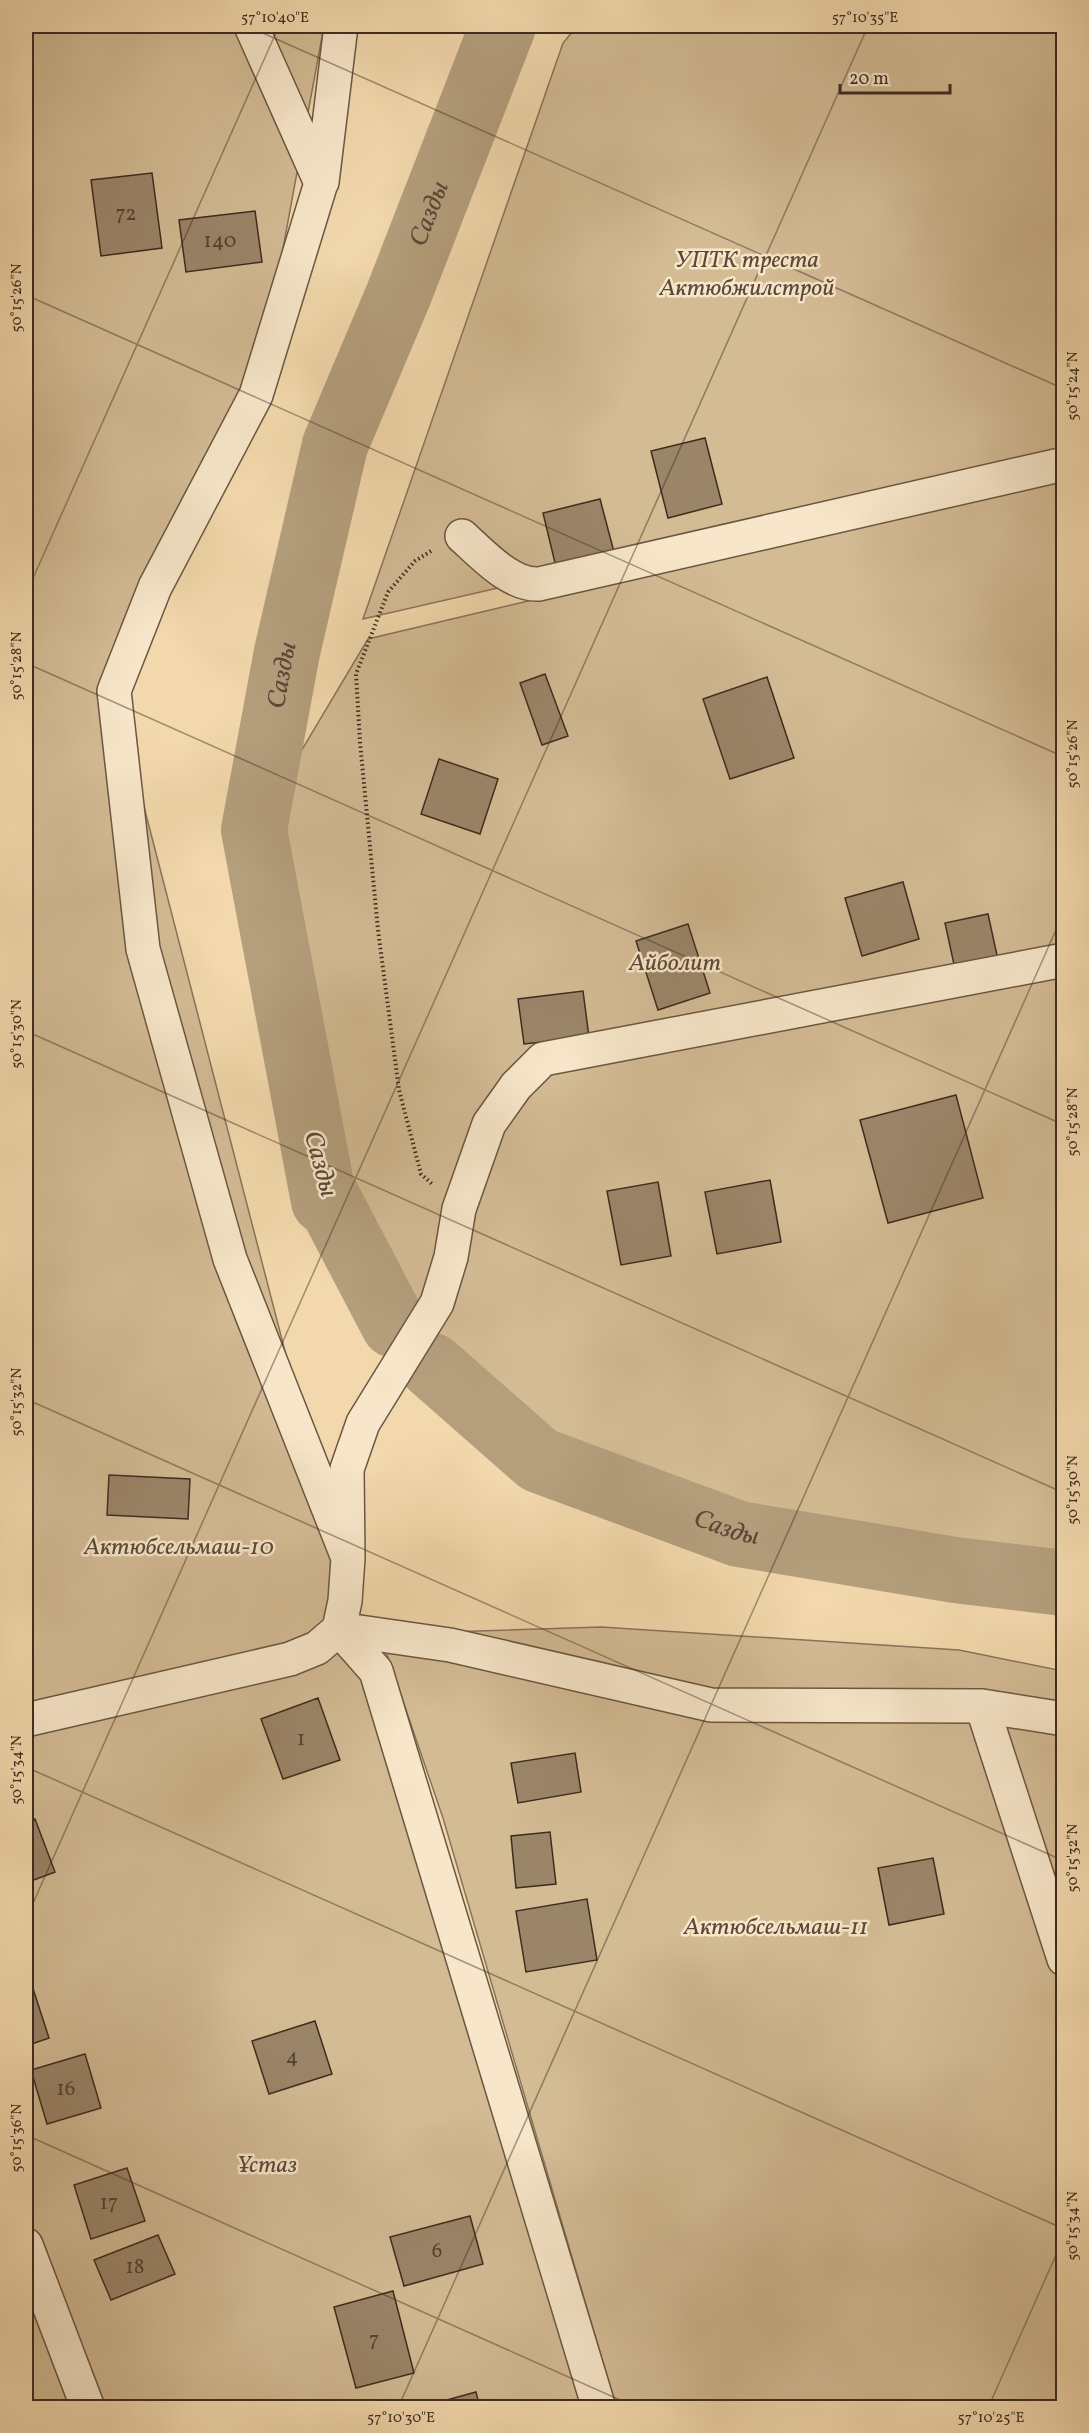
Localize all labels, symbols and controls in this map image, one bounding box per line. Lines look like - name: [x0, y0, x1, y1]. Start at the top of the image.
- text: 57°10'40"E: [241, 8, 309, 29]
- text: 57°10'35"E: [832, 8, 898, 29]
- scale bar: [840, 57, 950, 95]
- text: 20 m: [849, 67, 889, 92]
- water label: Сазды: [401, 176, 459, 252]
- house number: 72: [115, 200, 137, 229]
- house number: 140: [204, 227, 236, 256]
- park label: УПТК треста Актюбжилстрой: [659, 244, 834, 306]
- text: 50°15'26"N: [7, 263, 28, 333]
- text: 50°15'24"N: [1063, 351, 1084, 421]
- text: 50°15'28"N: [7, 631, 28, 701]
- water label: Сазды: [259, 638, 307, 712]
- text: 50°15'26"N: [1063, 719, 1084, 789]
- park label: Айболит: [628, 947, 721, 981]
- text: 50°15'30"N: [7, 999, 28, 1069]
- text: 50°15'28"N: [1063, 1087, 1084, 1157]
- water label: Сазды: [294, 1127, 346, 1201]
- text: 50°15'32"N: [7, 1368, 28, 1436]
- text: 50°15'30"N: [1063, 1455, 1084, 1525]
- water label: Сазды: [688, 1501, 762, 1555]
- park label: Актюбсельмаш-10: [83, 1531, 274, 1565]
- house number: 1: [297, 1725, 305, 1754]
- text: 50°15'34"N: [7, 1735, 28, 1805]
- text: 50°15'32"N: [1063, 1824, 1084, 1892]
- park label: Актюбсельмаш-11: [683, 1911, 868, 1945]
- house number: 4: [286, 2043, 298, 2072]
- house number: 16: [57, 2075, 75, 2104]
- text: 50°15'36"N: [7, 2104, 28, 2172]
- park label: Ұстаз: [237, 2149, 297, 2183]
- house number: 17: [100, 2189, 118, 2218]
- text: 50°15'34"N: [1063, 2191, 1084, 2261]
- house number: 6: [432, 2237, 442, 2266]
- house number: 18: [126, 2253, 144, 2282]
- house number: 7: [369, 2326, 379, 2355]
- text: 57°10'30"E: [367, 2408, 435, 2429]
- text: 57°10'25"E: [958, 2408, 1024, 2429]

